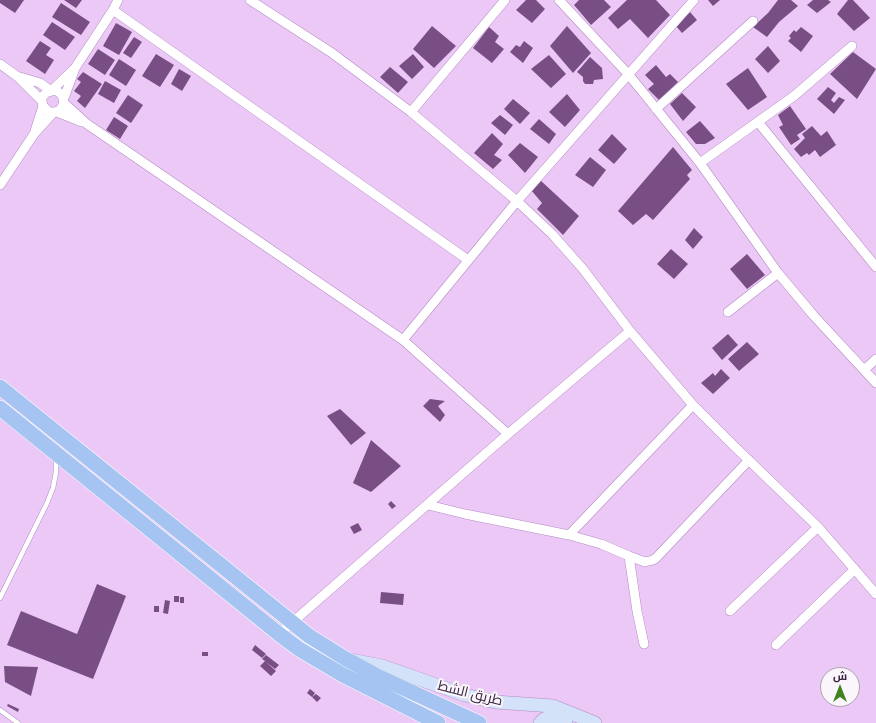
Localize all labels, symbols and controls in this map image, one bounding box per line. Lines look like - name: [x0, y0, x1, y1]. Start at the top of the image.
- north arrow: [820, 667, 860, 707]
- text: ش: [833, 670, 847, 682]
- street label: طريق الشط: [436, 678, 504, 710]

